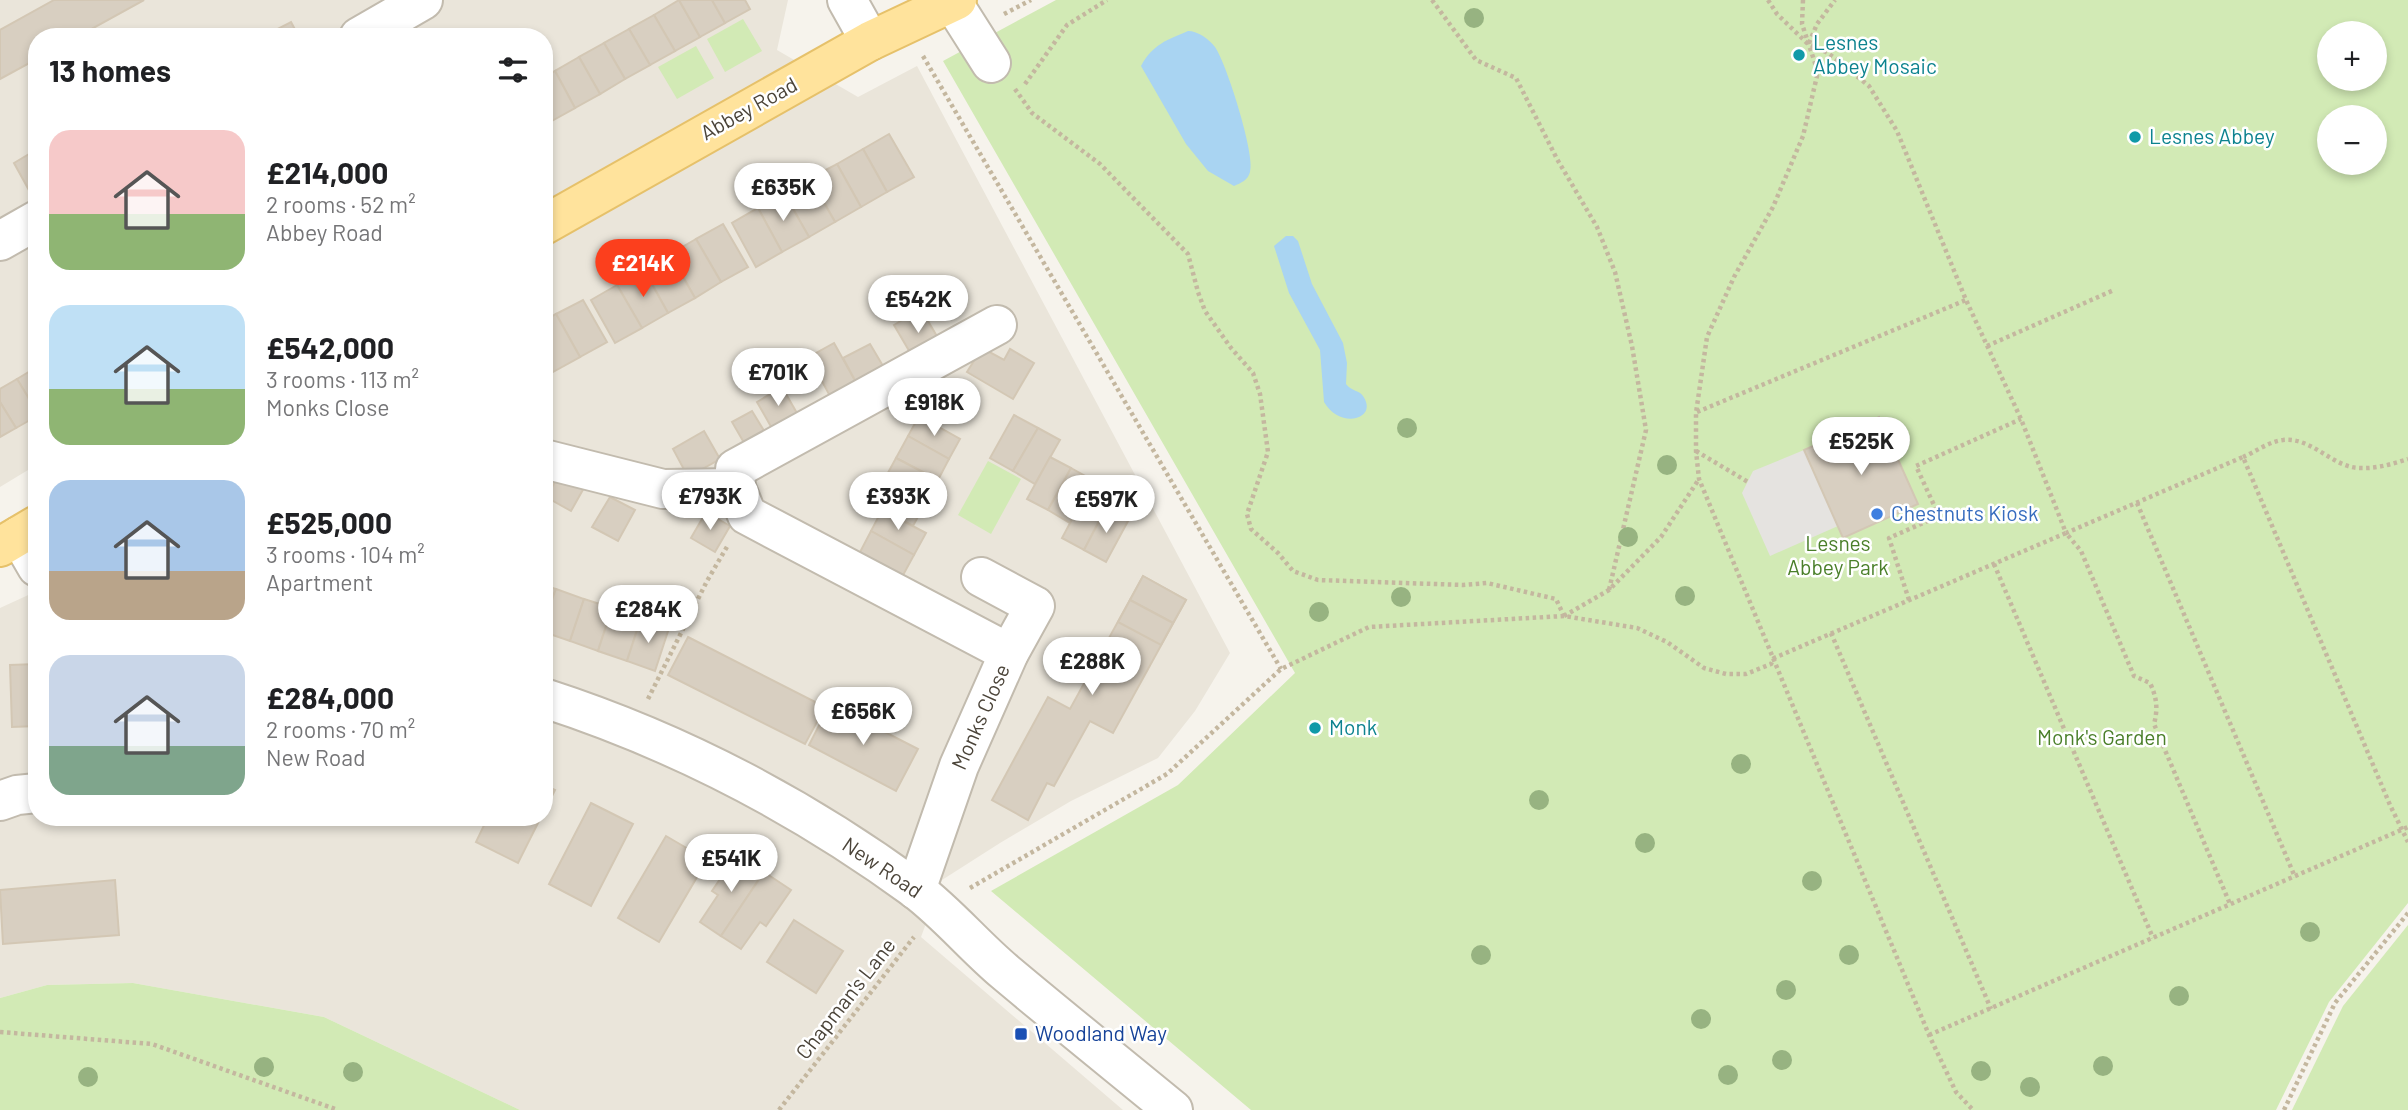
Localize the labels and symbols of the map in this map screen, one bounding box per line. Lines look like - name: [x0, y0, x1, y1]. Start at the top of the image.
- place label: Lesnes Abbey Mosaic: [1813, 29, 1937, 78]
- marker: Lesnes Abbey Mosaic: [1791, 47, 1807, 63]
- street label: Abbey Road: [696, 71, 801, 144]
- place label: Lesnes Abbey: [2149, 123, 2275, 148]
- marker: Lesnes Abbey: [2127, 129, 2143, 145]
- pin: £635K: [734, 164, 832, 223]
- pin: £214K: [594, 240, 692, 299]
- pin: £542K: [869, 276, 967, 335]
- pin: £701K: [729, 348, 827, 408]
- pin: £918K: [885, 378, 983, 438]
- pin: £525K: [1812, 418, 1910, 477]
- pin: £793K: [661, 472, 759, 532]
- pin: £393K: [849, 472, 947, 532]
- pin: £597K: [1057, 476, 1155, 535]
- place label: Chestnuts Kiosk: [1891, 500, 2038, 525]
- marker: Chestnuts Kiosk: [1869, 506, 1885, 522]
- park label: Lesnes Abbey Park: [1787, 530, 1889, 579]
- pin: £284K: [599, 586, 697, 645]
- pin: £288K: [1043, 638, 1141, 697]
- street label: Monks Close: [945, 660, 1014, 773]
- pin: £656K: [814, 688, 912, 747]
- place label: Monk: [1329, 714, 1377, 739]
- marker: Monk: [1307, 720, 1323, 736]
- park label: Monk's Garden: [2037, 724, 2167, 749]
- street label: New Road: [838, 831, 928, 903]
- pin: £541K: [682, 834, 780, 894]
- street label: Chapman's Lane: [790, 933, 900, 1064]
- place label: Woodland Way: [1035, 1020, 1167, 1045]
- marker: Woodland Way: [1013, 1026, 1029, 1042]

